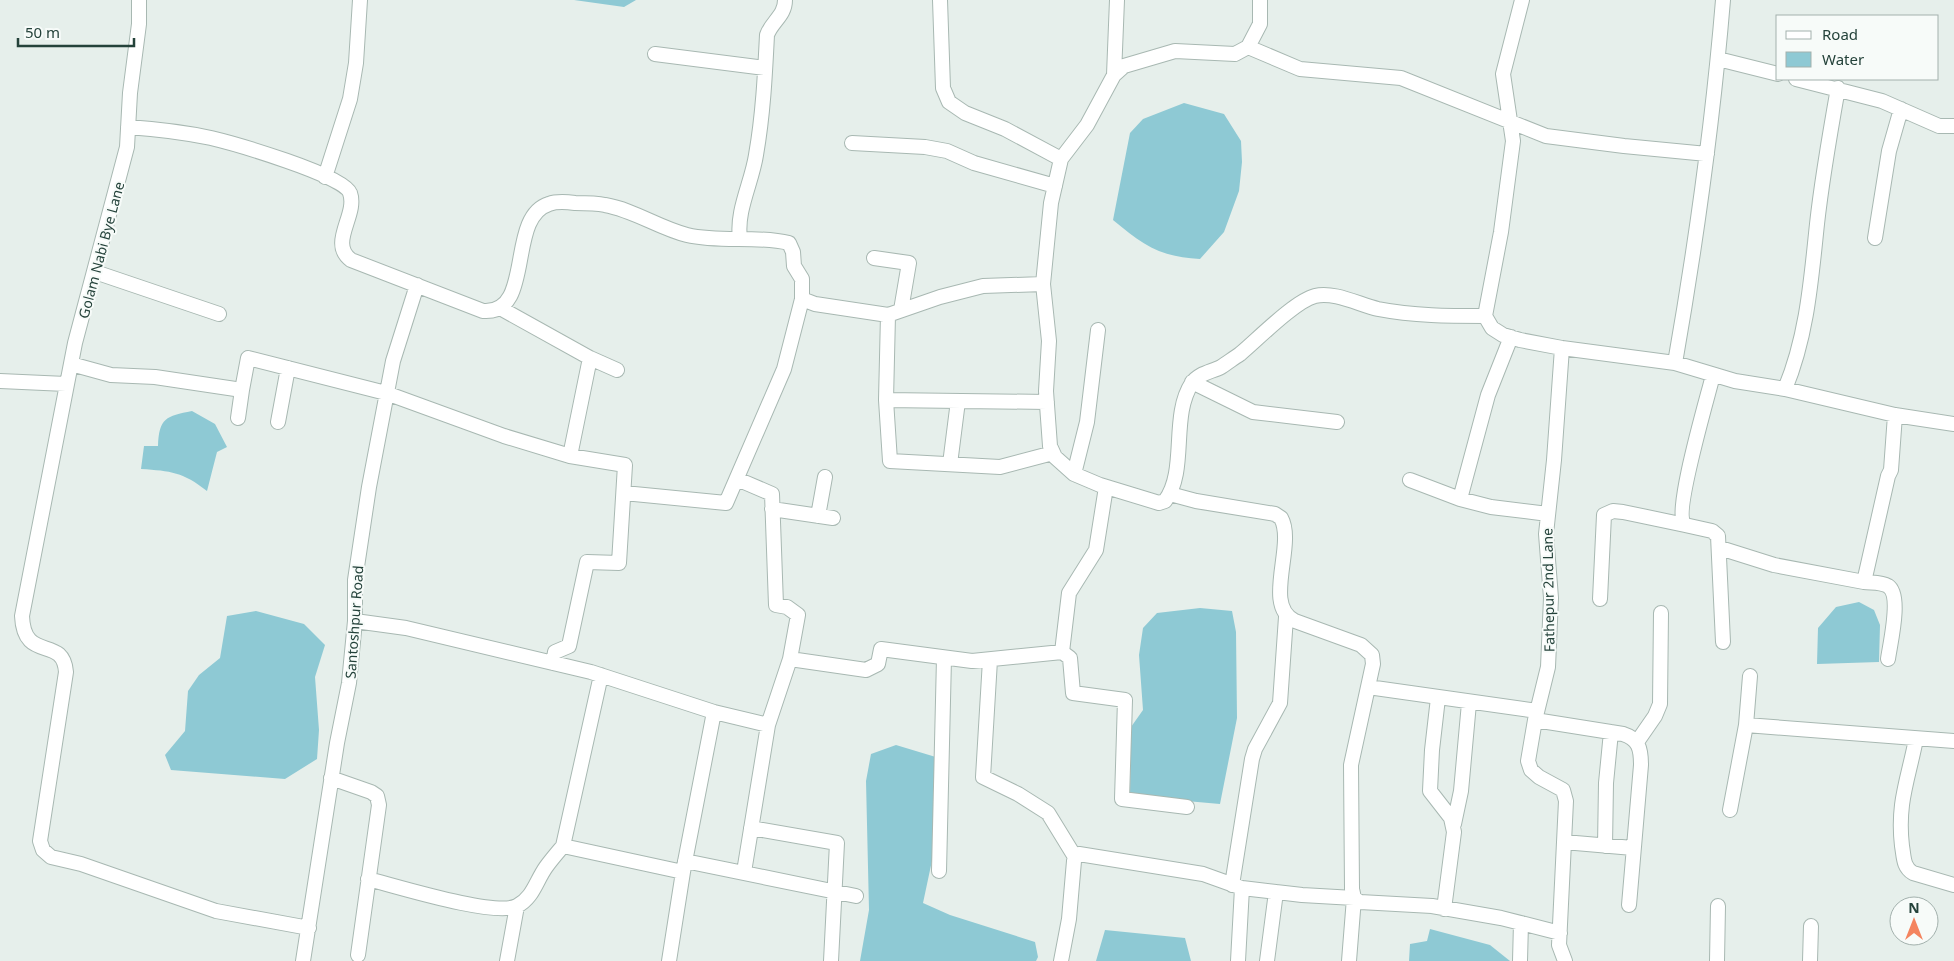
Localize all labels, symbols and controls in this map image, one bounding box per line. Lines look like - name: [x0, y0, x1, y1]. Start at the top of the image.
- scale bar: [18, 15, 134, 47]
- legend: [1776, 15, 1939, 80]
- text: 50 m: [25, 22, 60, 42]
- text: Road: [1822, 24, 1858, 44]
- text: Water: [1822, 49, 1864, 69]
- street label: Golam Nabi Bye Lane: [74, 179, 128, 320]
- street label: Fathepur 2nd Lane: [1537, 528, 1559, 652]
- street label: Santoshpur Road: [341, 565, 367, 679]
- north arrow: [1889, 896, 1939, 946]
- text: N: [1908, 898, 1920, 917]

